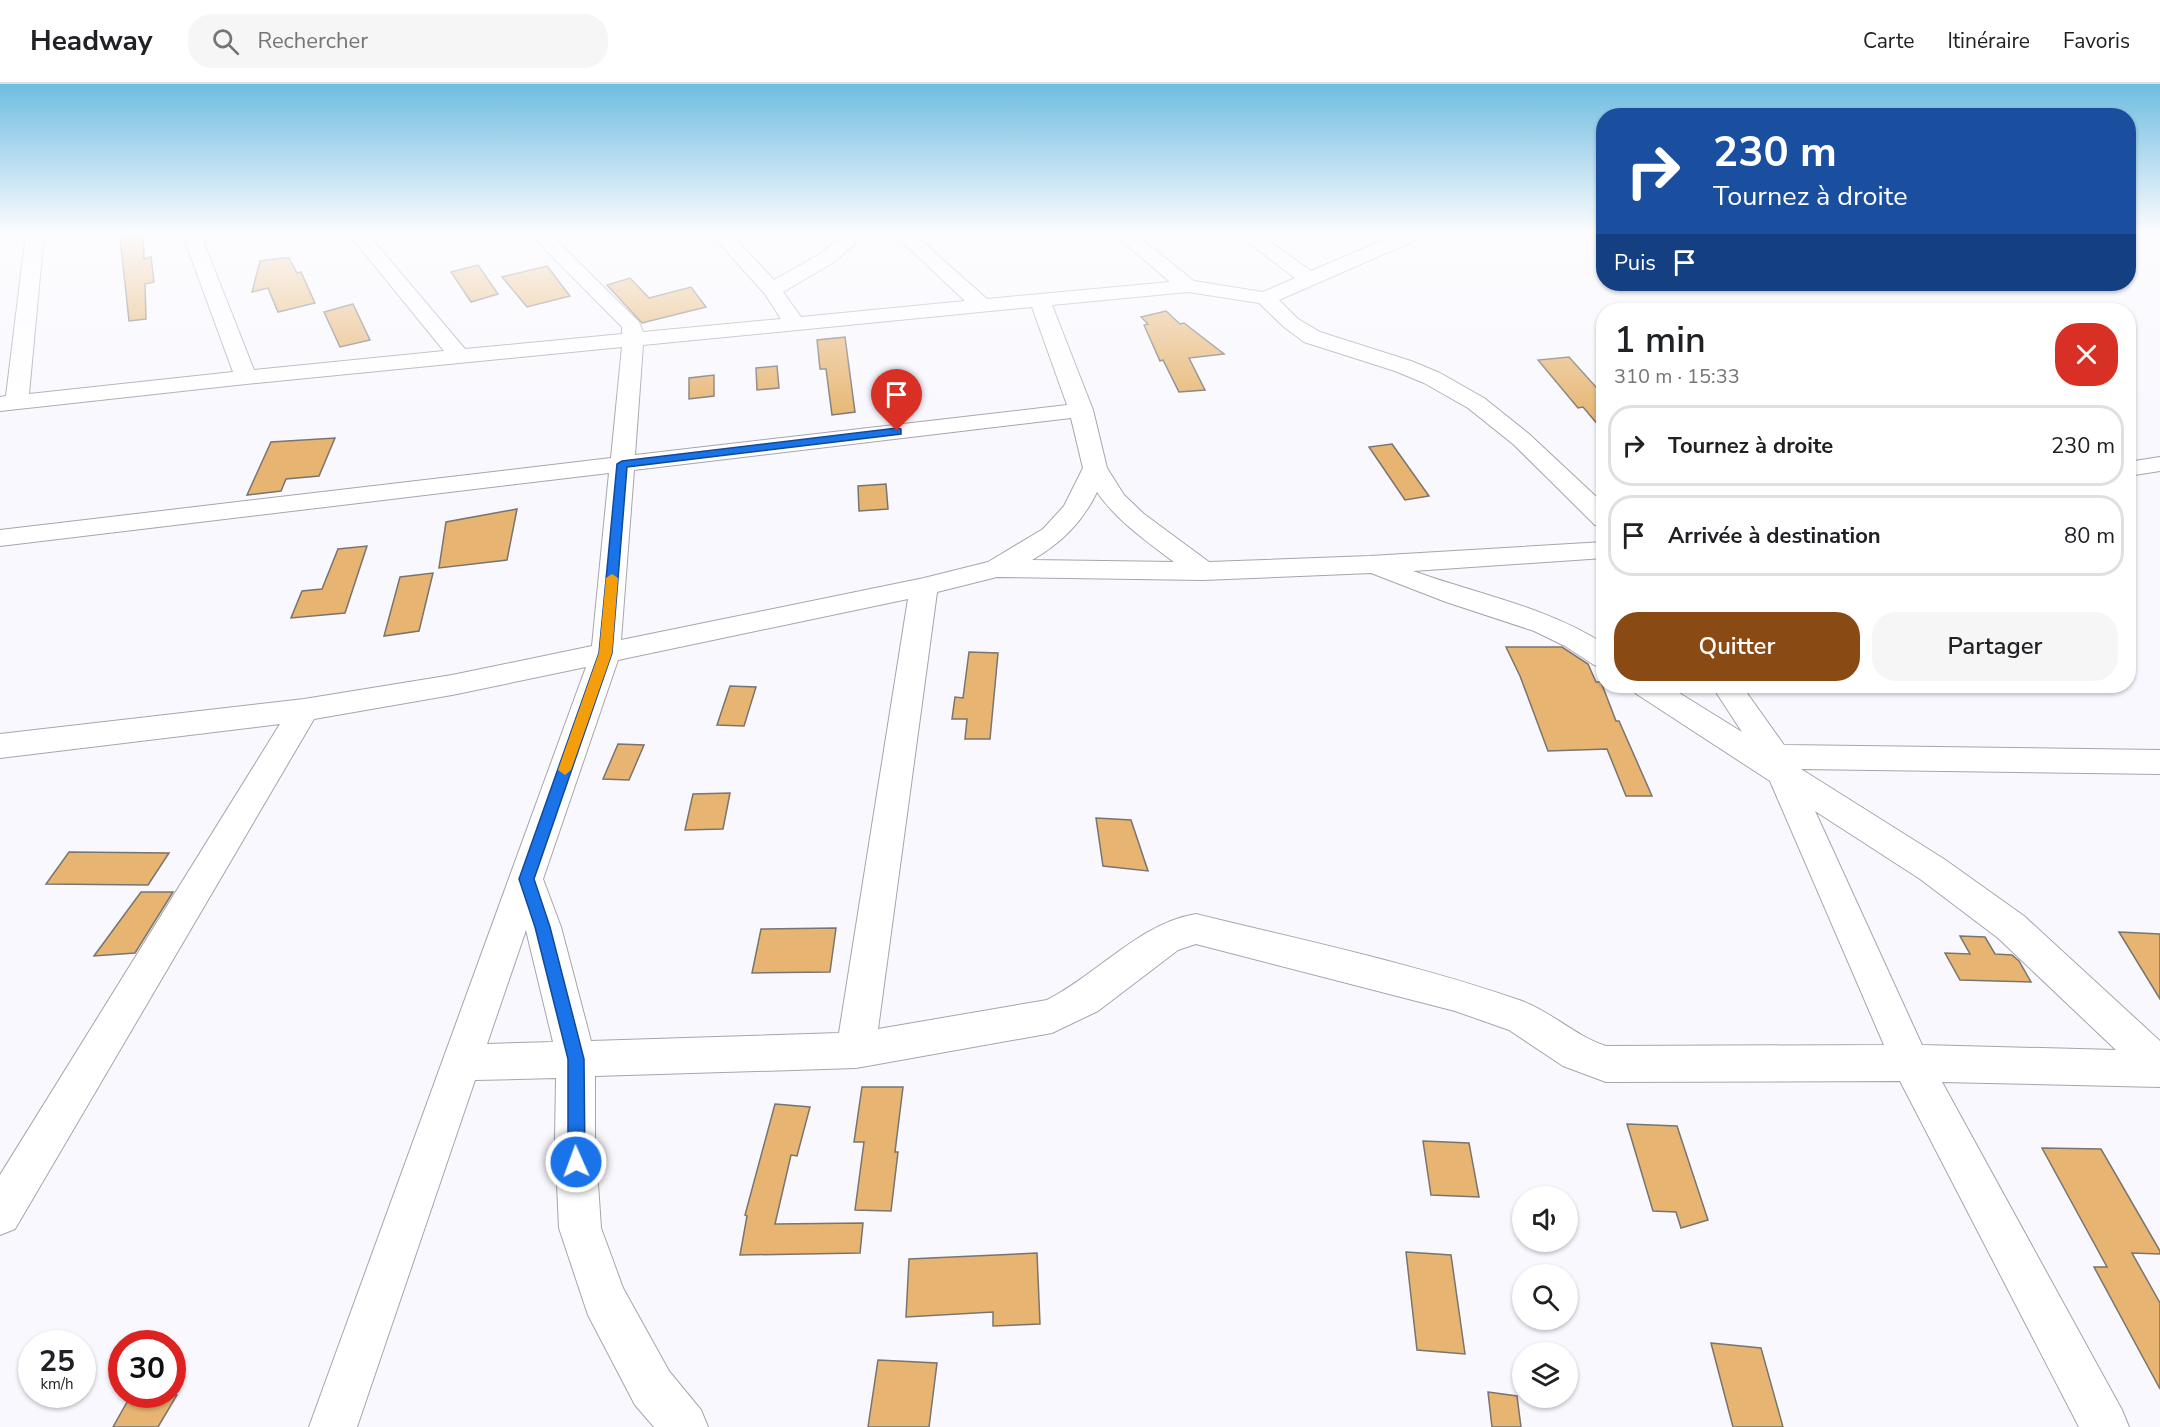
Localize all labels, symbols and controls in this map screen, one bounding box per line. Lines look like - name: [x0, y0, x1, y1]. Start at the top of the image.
- search box: [188, 14, 608, 68]
- text: Headway: [30, 22, 152, 60]
- icon: search: [209, 25, 242, 58]
- text: Rechercher: [257, 26, 368, 56]
- text: Carte: [1863, 27, 1914, 55]
- text: Itinéraire: [1947, 27, 2030, 55]
- text: Favoris: [2063, 27, 2130, 55]
- text: 230 m: [1713, 124, 1837, 181]
- icon: right: [1614, 132, 1692, 210]
- text: Tournez à droite: [1713, 178, 1908, 215]
- icon: arrive: [1668, 246, 1701, 279]
- text: Puis: [1614, 248, 1656, 278]
- text: 1 min: [1614, 316, 1706, 365]
- button: close: [2055, 323, 2118, 386]
- text: 310 m · 15:33: [1614, 363, 1740, 390]
- pin: [871, 369, 922, 431]
- icon: arrive: [880, 378, 913, 411]
- icon: right: [1617, 429, 1650, 462]
- text: Tournez à droite: [1668, 431, 1833, 461]
- text: 230 m: [2051, 431, 2115, 461]
- icon: arrive: [1617, 519, 1650, 552]
- text: Arrivée à destination: [1668, 521, 1881, 551]
- text: 80 m: [2064, 521, 2115, 551]
- button: Quitter: [1614, 612, 1860, 681]
- button: Partager: [1872, 612, 2118, 681]
- position arrow: [544, 1130, 608, 1194]
- map controls: [1512, 1186, 1578, 1408]
- button: sound: [1512, 1186, 1578, 1252]
- button: search: [1512, 1264, 1578, 1330]
- speed limit sign: 30: [108, 1330, 186, 1408]
- text: 25: [39, 1341, 75, 1382]
- button: layers: [1512, 1342, 1578, 1408]
- text: km/h: [40, 1374, 74, 1394]

